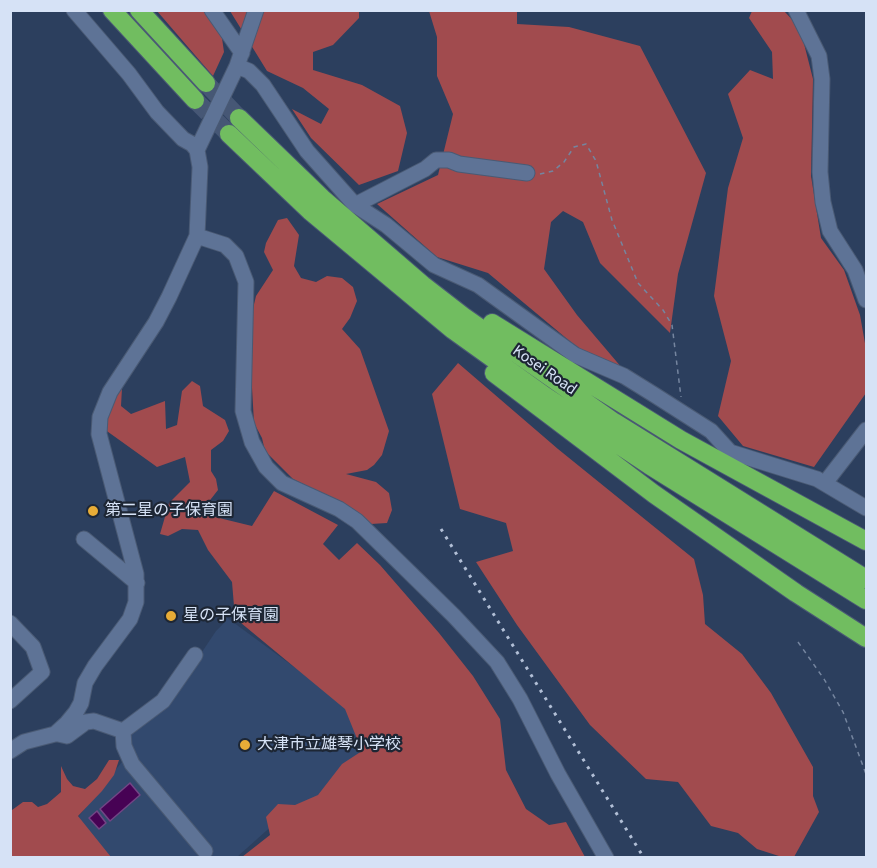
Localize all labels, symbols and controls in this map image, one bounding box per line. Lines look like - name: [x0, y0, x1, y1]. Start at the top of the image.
- street label: Kosei Road: [508, 342, 580, 400]
- place label: 第二星の子保育園: [105, 501, 233, 521]
- marker: 第二星の子保育園: [86, 504, 100, 518]
- place label: 星の子保育園: [183, 606, 279, 626]
- marker: 星の子保育園: [164, 609, 178, 623]
- place label: 大津市立雄琴小学校: [257, 735, 401, 755]
- marker: 大津市立雄琴小学校: [238, 738, 252, 752]

